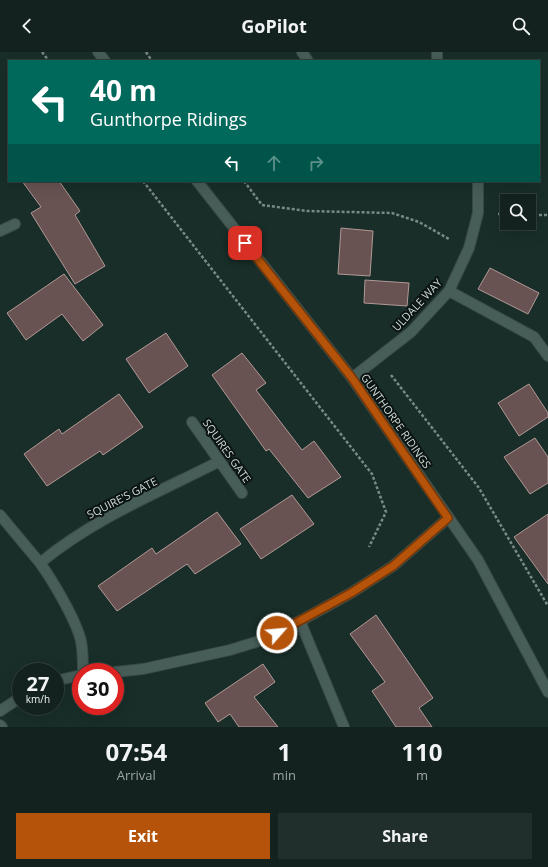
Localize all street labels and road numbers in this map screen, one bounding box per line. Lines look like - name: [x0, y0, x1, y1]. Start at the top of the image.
- street label: ULDALE WAY: [388, 275, 445, 334]
- street label: GUNTHORPE RIDINGS: [358, 370, 435, 471]
- street label: SQUIRES GATE: [200, 416, 255, 486]
- street label: SQUIRE'S GATE: [84, 473, 159, 522]

